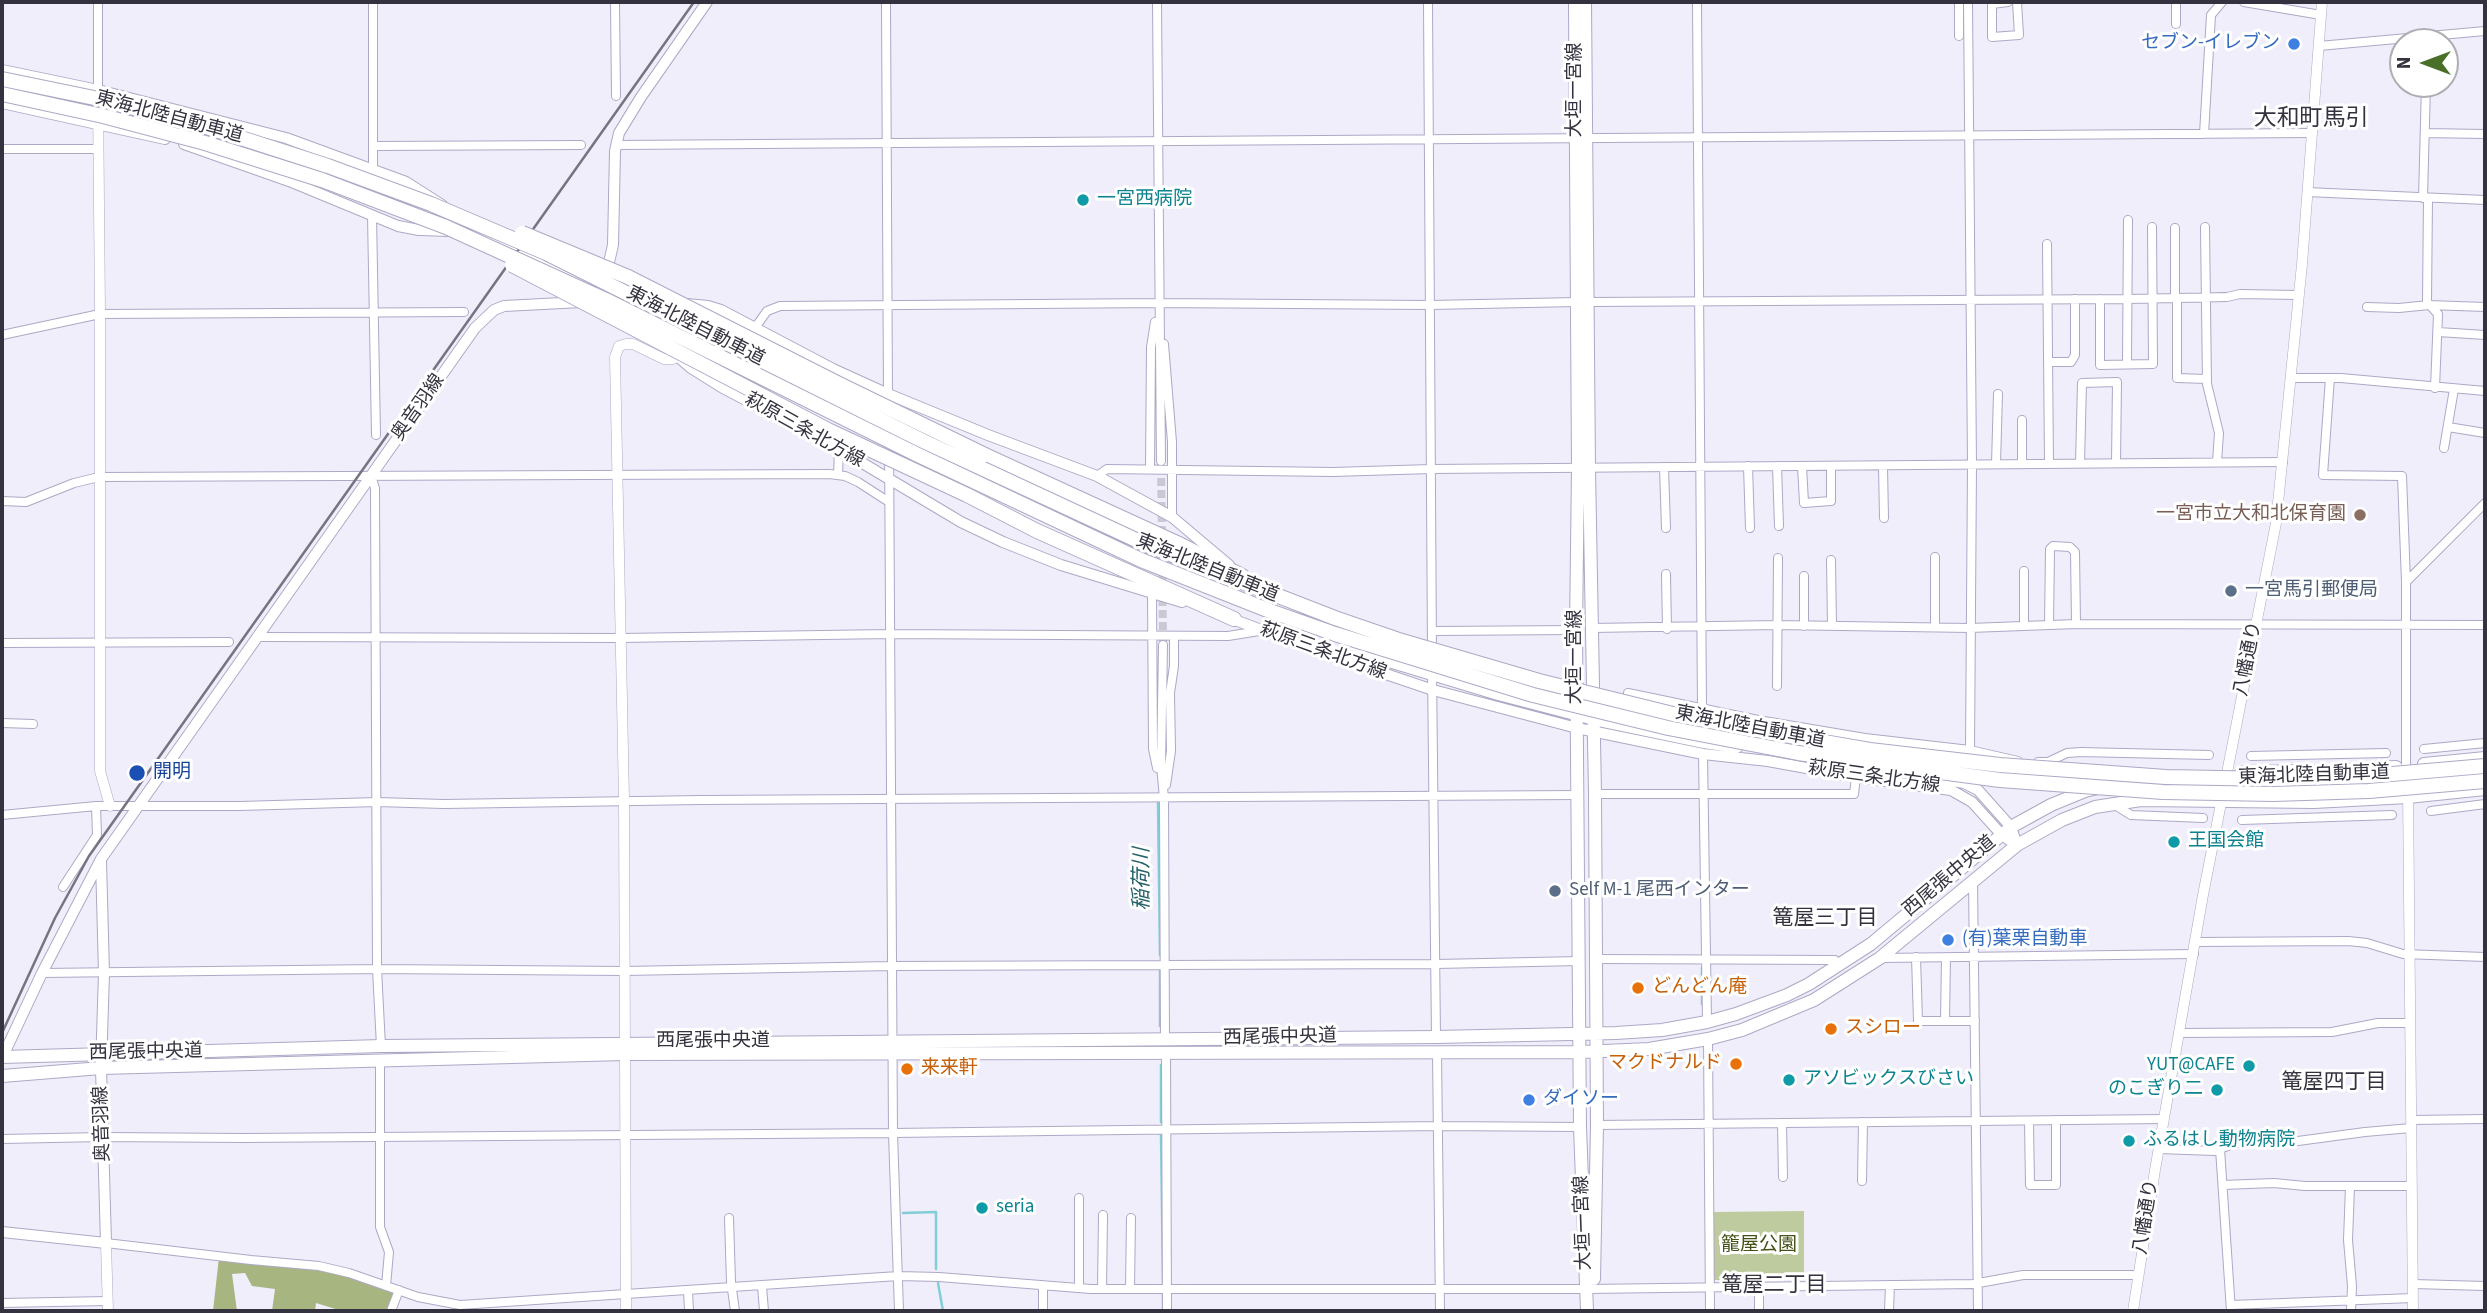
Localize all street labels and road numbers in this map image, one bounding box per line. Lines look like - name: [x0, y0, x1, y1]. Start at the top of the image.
- street label: 大垣一宮線: [1565, 43, 1587, 137]
- street label: 東海北陸自動車道: [93, 87, 245, 149]
- street label: 東海北陸自動車道: [622, 282, 768, 372]
- street label: 奥音羽線: [388, 370, 450, 446]
- street label: 萩原三条北方線: [740, 389, 868, 473]
- street label: 東海北陸自動車道: [1132, 530, 1282, 608]
- street label: 大垣一宮線: [1565, 610, 1587, 704]
- street label: 萩原三条北方線: [1257, 619, 1389, 685]
- street label: 八幡通り: [2231, 620, 2267, 698]
- street label: 東海北陸自動車道: [1673, 702, 1827, 754]
- street label: 萩原三条北方線: [1807, 757, 1941, 799]
- street label: 東海北陸自動車道: [2238, 762, 2390, 790]
- street label: 西尾張中央道: [1899, 832, 2001, 922]
- street label: 西尾張中央道: [1223, 1026, 1337, 1050]
- street label: 西尾張中央道: [656, 1031, 770, 1053]
- street label: 西尾張中央道: [89, 1041, 203, 1065]
- street label: 奥音羽線: [90, 1086, 116, 1162]
- street label: 大垣一宮線: [1571, 1175, 1597, 1271]
- street label: 八幡通り: [2130, 1178, 2164, 1256]

